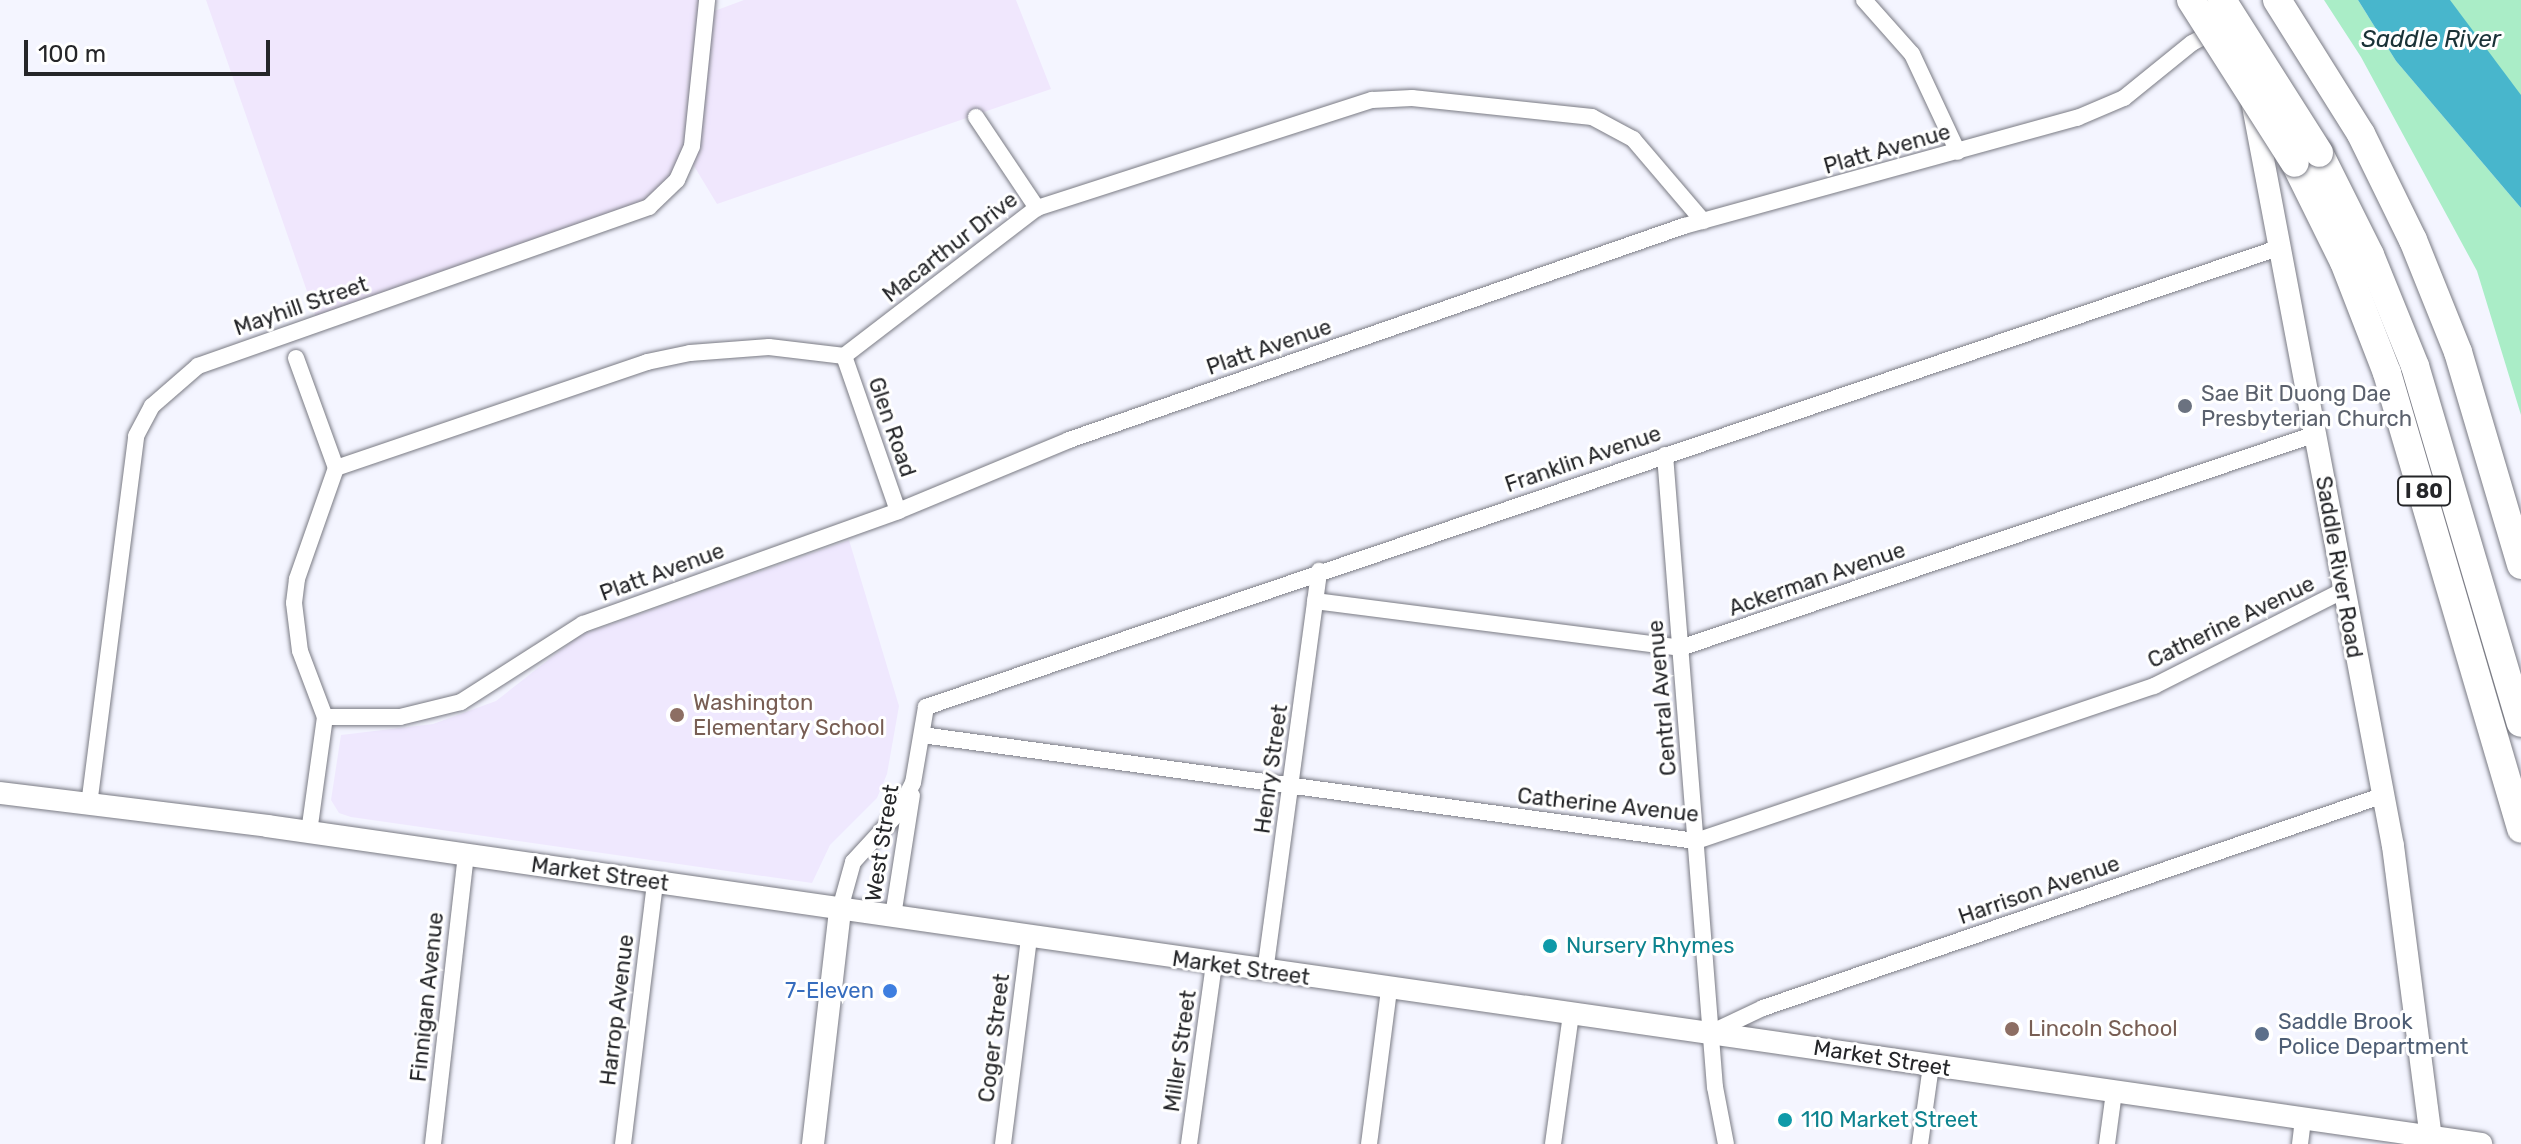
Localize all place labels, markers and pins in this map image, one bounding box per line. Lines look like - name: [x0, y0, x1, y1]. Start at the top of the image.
- place label: Sae Bit Duong Dae Presbyterian Church: [2201, 380, 2412, 432]
- marker: Sae Bit Duong Dae Presbyterian Church: [2176, 397, 2194, 415]
- place label: Washington Elementary School: [693, 689, 886, 740]
- marker: Washington Elementary School: [668, 706, 686, 724]
- place label: Nursery Rhymes: [1566, 933, 1735, 959]
- marker: Nursery Rhymes: [1541, 937, 1559, 955]
- place label: 7-Eleven: [785, 978, 874, 1004]
- marker: 7-Eleven: [881, 982, 899, 1000]
- place label: Saddle Brook Police Department: [2278, 1008, 2468, 1060]
- place label: Lincoln School: [2028, 1016, 2178, 1042]
- marker: Lincoln School: [2003, 1020, 2021, 1038]
- marker: Saddle Brook Police Department: [2253, 1025, 2271, 1043]
- place label: 110 Market Street: [1801, 1107, 1978, 1133]
- marker: 110 Market Street: [1776, 1111, 1794, 1129]

